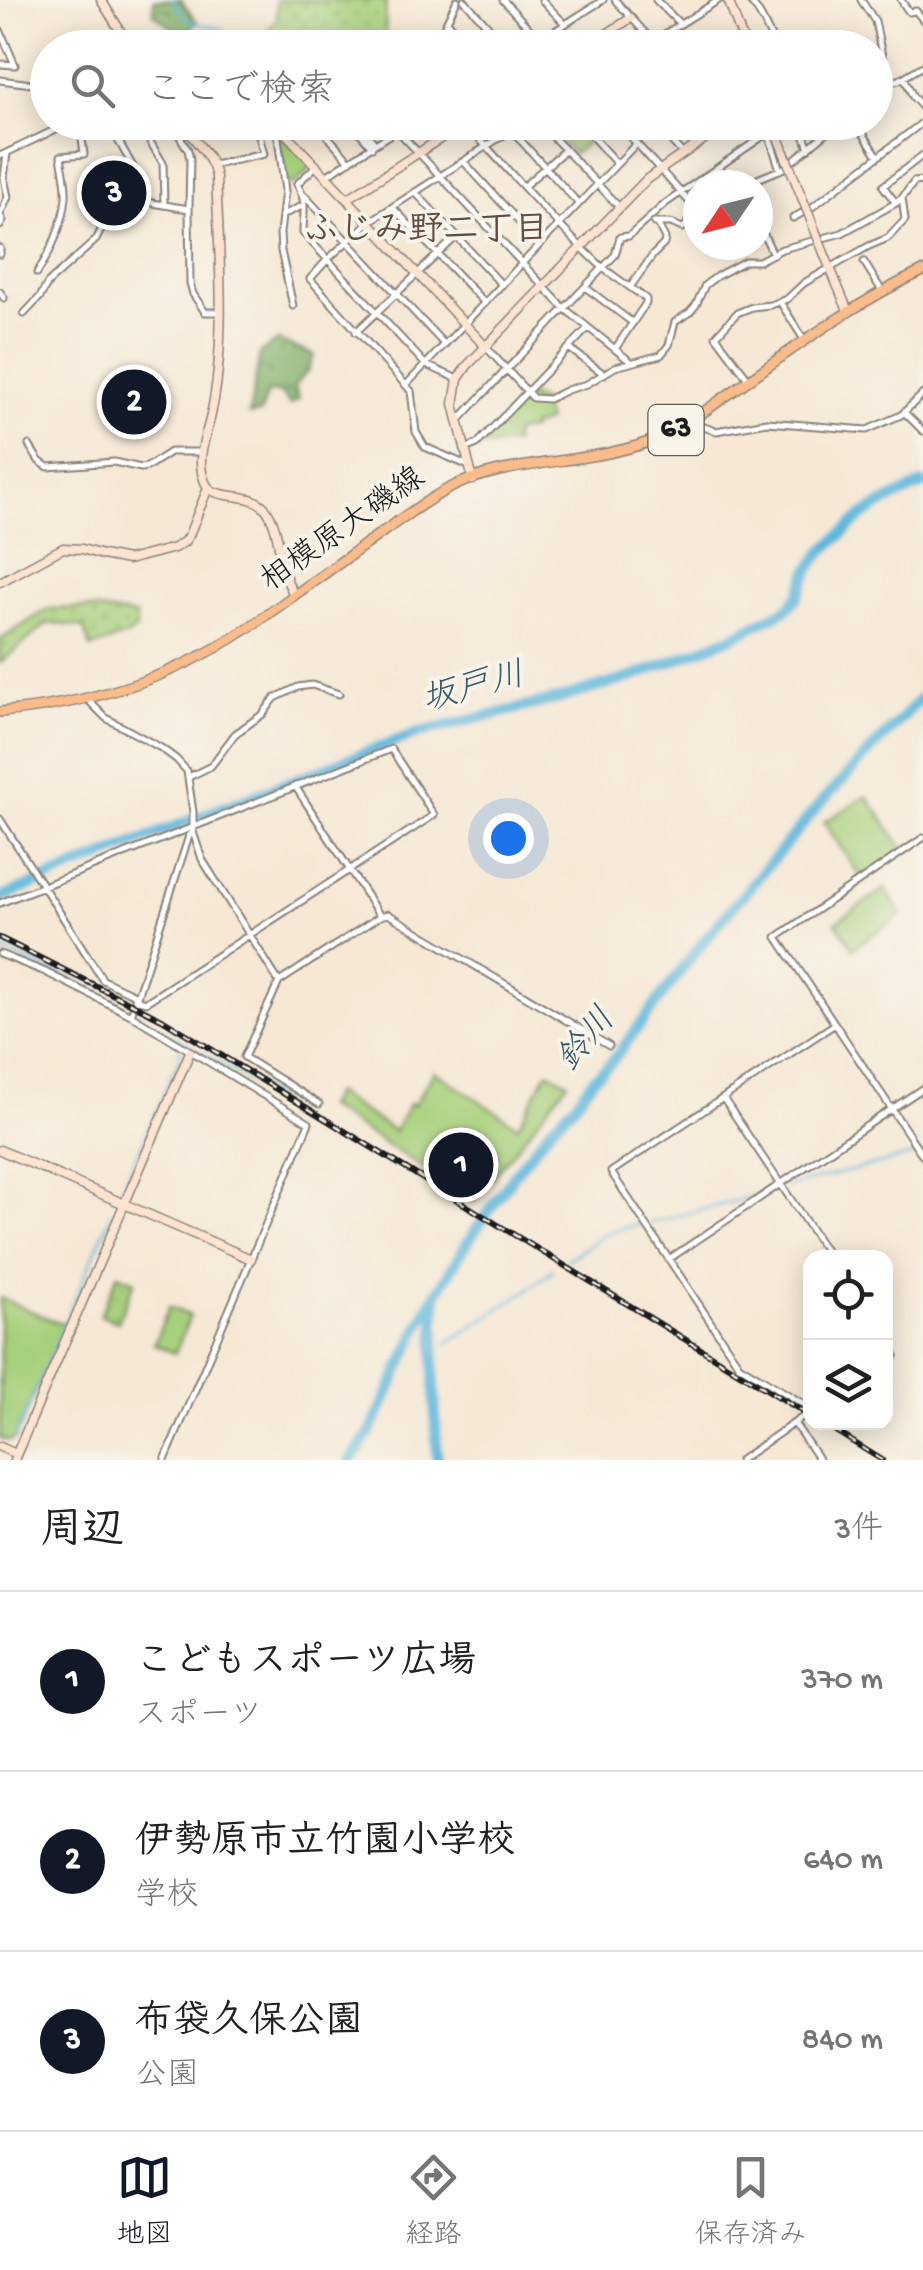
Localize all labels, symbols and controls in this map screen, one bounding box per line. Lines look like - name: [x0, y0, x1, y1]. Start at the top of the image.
- search box: [30, 30, 893, 140]
- icon: search: [65, 58, 120, 113]
- text: ここで検索: [145, 71, 335, 115]
- pin: 3: [82, 156, 146, 230]
- north arrow: [683, 170, 773, 260]
- district label: ふじみ野二丁目: [303, 212, 549, 253]
- pin: 2: [102, 364, 166, 440]
- road number: 63: [648, 405, 704, 455]
- street label: 相模原大磯線: [254, 460, 434, 602]
- water label: 坂戸川: [418, 657, 530, 723]
- your location: [483, 813, 534, 864]
- water label: 鈴川: [549, 1000, 626, 1081]
- pin: 1: [428, 1128, 494, 1202]
- map controls: [803, 1250, 893, 1430]
- button: locate: [803, 1250, 893, 1340]
- button: layers: [803, 1340, 893, 1430]
- text: 周辺: [40, 1509, 124, 1558]
- text: 3件: [834, 1512, 883, 1550]
- text: こどもスポーツ広場: [135, 1642, 476, 1686]
- text: 1: [66, 1662, 79, 1700]
- text: 370 m: [801, 1662, 883, 1700]
- text: スポーツ: [135, 1698, 262, 1736]
- text: 伊勢原市立竹園小学校: [135, 1822, 515, 1866]
- text: 2: [65, 1842, 80, 1880]
- text: 640 m: [803, 1842, 883, 1880]
- text: 学校: [135, 1878, 199, 1916]
- text: 布袋久保公園: [135, 2002, 363, 2046]
- text: 3: [64, 2022, 81, 2060]
- text: 840 m: [802, 2022, 883, 2060]
- text: 公園: [135, 2058, 199, 2096]
- tab: 地図: [116, 2150, 173, 2253]
- tab: 経路: [405, 2150, 462, 2253]
- tab: 保存済み: [694, 2150, 807, 2253]

